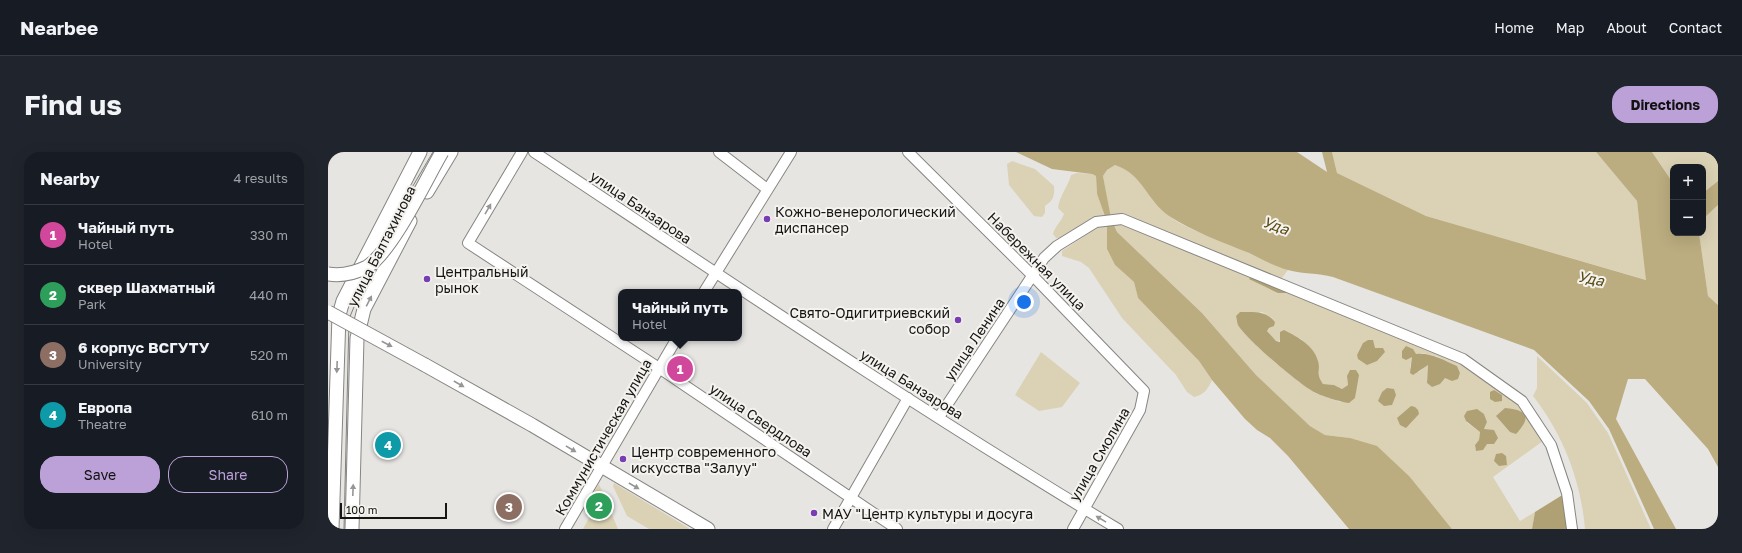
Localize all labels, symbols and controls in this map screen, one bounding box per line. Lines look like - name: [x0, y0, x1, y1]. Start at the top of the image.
- text: Nearbee: [20, 16, 98, 39]
- text: Home: [1494, 19, 1534, 36]
- text: Map: [1556, 19, 1584, 36]
- text: About: [1606, 19, 1647, 36]
- text: Contact: [1669, 19, 1722, 36]
- button: Directions: [1612, 86, 1718, 123]
- text: Find us: [24, 88, 122, 121]
- map controls: [1670, 164, 1706, 236]
- button: +: [1670, 164, 1706, 200]
- street label: улица Банзарова: [587, 167, 695, 247]
- text: Nearby: [40, 168, 100, 189]
- text: 4 results: [234, 170, 288, 186]
- street label: улица Балтахинова: [343, 183, 419, 309]
- button: −: [1670, 200, 1706, 236]
- one-way arrow: [484, 203, 491, 215]
- place label: Кожно-венерологический диспансер: [775, 203, 956, 236]
- street label: Набережная улица: [984, 208, 1090, 314]
- water label: Уда: [1260, 212, 1292, 238]
- marker: Кожно-венерологический диспансер: [762, 214, 772, 224]
- text: Чайный путь: [78, 218, 174, 236]
- text: 1: [50, 227, 56, 243]
- text: 330 m: [250, 227, 288, 243]
- text: Hotel: [78, 236, 113, 252]
- place label: Центральный рынок: [435, 263, 528, 296]
- water label: Уда: [1576, 267, 1606, 289]
- marker: Центральный рынок: [422, 274, 432, 284]
- text: сквер Шахматный: [78, 278, 215, 296]
- text: 2: [49, 287, 57, 303]
- text: 440 m: [249, 287, 288, 303]
- popup: [618, 289, 742, 341]
- your location: [1014, 292, 1034, 312]
- street label: улица Ленина: [940, 294, 1008, 384]
- one-way arrow: [366, 295, 372, 306]
- text: Park: [78, 296, 106, 312]
- text: Чайный путь: [632, 298, 728, 316]
- place label: Свято-Одигитриевский собор: [789, 304, 950, 337]
- marker: Свято-Одигитриевский собор: [953, 315, 963, 325]
- text: Hotel: [632, 316, 667, 332]
- text: 6 корпус ВСГУТУ: [78, 338, 209, 356]
- one-way arrow: [381, 341, 393, 348]
- street label: улица Банзарова: [857, 345, 967, 423]
- text: 3: [49, 347, 57, 363]
- text: 520 m: [250, 347, 288, 363]
- pin: 1: [667, 354, 693, 384]
- text: University: [78, 356, 142, 372]
- street label: Коммунистическая улица: [551, 356, 655, 518]
- one-way arrow: [334, 361, 340, 374]
- street label: улица Свердлова: [707, 379, 815, 461]
- one-way arrow: [453, 380, 465, 387]
- text: Европа: [78, 398, 132, 416]
- street label: улица Смолина: [1065, 404, 1133, 504]
- text: 4: [49, 407, 57, 423]
- text: 610 m: [251, 407, 288, 423]
- text: Theatre: [78, 416, 127, 432]
- pin: 4: [375, 430, 401, 460]
- place label: Центр современного искусства "Залуу": [631, 443, 776, 476]
- one-way arrow: [566, 445, 577, 452]
- marker: Центр современного искусства "Залуу": [618, 454, 628, 464]
- button: Save: [40, 456, 160, 493]
- button: Share: [168, 456, 288, 493]
- one-way arrow: [628, 482, 640, 489]
- one-way arrow: [349, 484, 356, 496]
- pin: 2: [586, 491, 612, 521]
- pin: 3: [496, 492, 522, 522]
- scale bar: [340, 501, 447, 520]
- text: 100 m: [346, 503, 377, 516]
- place label: МАУ "Центр культуры и досуга: [822, 505, 1033, 522]
- marker: МАУ "Центр культуры и досуга: [809, 508, 819, 518]
- one-way arrow: [1095, 515, 1107, 522]

